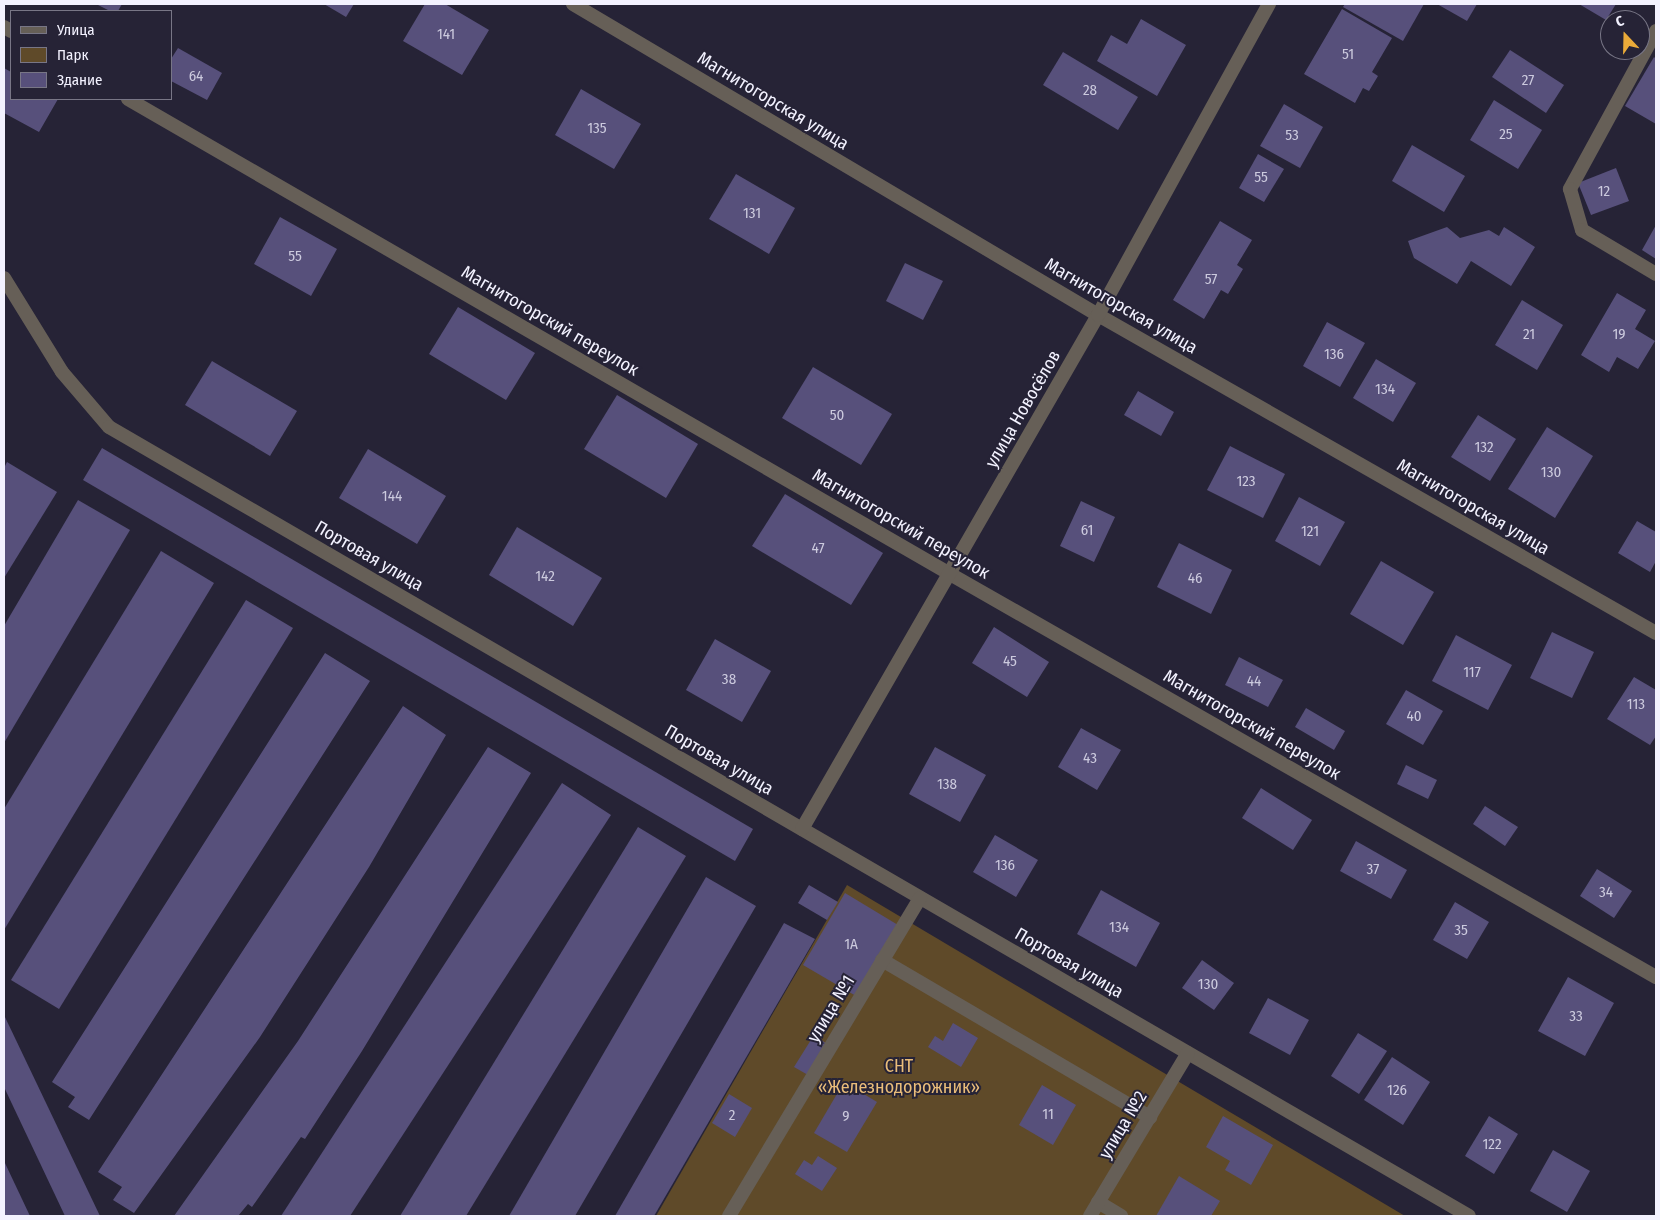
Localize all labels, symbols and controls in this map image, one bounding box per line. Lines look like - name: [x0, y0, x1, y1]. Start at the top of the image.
- legend: [10, 10, 172, 100]
- north arrow: [1600, 10, 1650, 60]
- text: С: [1613, 12, 1626, 31]
- text: Улица: [57, 21, 95, 39]
- house number: 141: [437, 26, 455, 44]
- text: Парк: [57, 46, 88, 64]
- house number: 51: [1342, 46, 1354, 64]
- street label: Магнитогорская улица: [693, 47, 853, 155]
- house number: 64: [189, 68, 203, 86]
- text: Здание: [57, 71, 103, 89]
- house number: 27: [1522, 72, 1534, 90]
- house number: 28: [1083, 82, 1097, 100]
- house number: 135: [587, 120, 607, 138]
- house number: 25: [1499, 126, 1513, 144]
- house number: 53: [1285, 127, 1299, 145]
- house number: 55: [1254, 169, 1268, 187]
- house number: 12: [1598, 183, 1610, 201]
- house number: 131: [743, 205, 761, 223]
- house number: 55: [288, 248, 302, 266]
- street label: Магнитогорская улица: [1041, 253, 1201, 359]
- street label: Магнитогорский переулок: [457, 261, 643, 381]
- house number: 57: [1205, 271, 1217, 289]
- house number: 21: [1523, 326, 1535, 344]
- house number: 19: [1612, 326, 1626, 344]
- street label: улица Новосёлов: [981, 346, 1065, 472]
- house number: 136: [1324, 346, 1344, 364]
- house number: 134: [1375, 381, 1395, 399]
- house number: 50: [830, 407, 844, 425]
- house number: 132: [1474, 439, 1494, 457]
- street label: Магнитогорская улица: [1393, 454, 1553, 560]
- street label: Магнитогорский переулок: [808, 464, 994, 584]
- house number: 130: [1541, 464, 1561, 482]
- house number: 123: [1236, 473, 1256, 491]
- house number: 144: [382, 488, 402, 506]
- street label: Портовая улица: [311, 516, 427, 596]
- house number: 61: [1081, 522, 1093, 540]
- house number: 121: [1301, 523, 1319, 541]
- house number: 47: [811, 540, 825, 558]
- house number: 142: [535, 568, 555, 586]
- house number: 46: [1188, 570, 1202, 588]
- house number: 45: [1003, 653, 1017, 671]
- house number: 117: [1463, 664, 1481, 682]
- street label: Магнитогорский переулок: [1159, 665, 1345, 785]
- house number: 38: [722, 671, 736, 689]
- house number: 44: [1247, 673, 1261, 691]
- house number: 113: [1627, 696, 1645, 714]
- house number: 40: [1406, 708, 1422, 726]
- street label: Портовая улица: [661, 720, 777, 800]
- house number: 43: [1083, 750, 1097, 768]
- house number: 138: [937, 776, 957, 794]
- house number: 136: [995, 857, 1015, 875]
- house number: 37: [1367, 861, 1379, 879]
- house number: 34: [1599, 884, 1613, 902]
- house number: 134: [1109, 919, 1129, 937]
- house number: 35: [1454, 922, 1468, 940]
- street label: Портовая улица: [1011, 923, 1127, 1003]
- house number: 1А: [844, 936, 858, 954]
- street label: улица №1: [803, 972, 859, 1046]
- house number: 130: [1198, 976, 1218, 994]
- house number: 33: [1569, 1008, 1583, 1026]
- park label: СНТ «Железнодорожник»: [818, 1056, 980, 1098]
- house number: 126: [1387, 1082, 1407, 1100]
- street label: улица №2: [1094, 1087, 1152, 1163]
- house number: 11: [1042, 1106, 1054, 1124]
- house number: 2: [729, 1107, 735, 1125]
- house number: 9: [842, 1108, 850, 1126]
- house number: 122: [1482, 1136, 1502, 1154]

